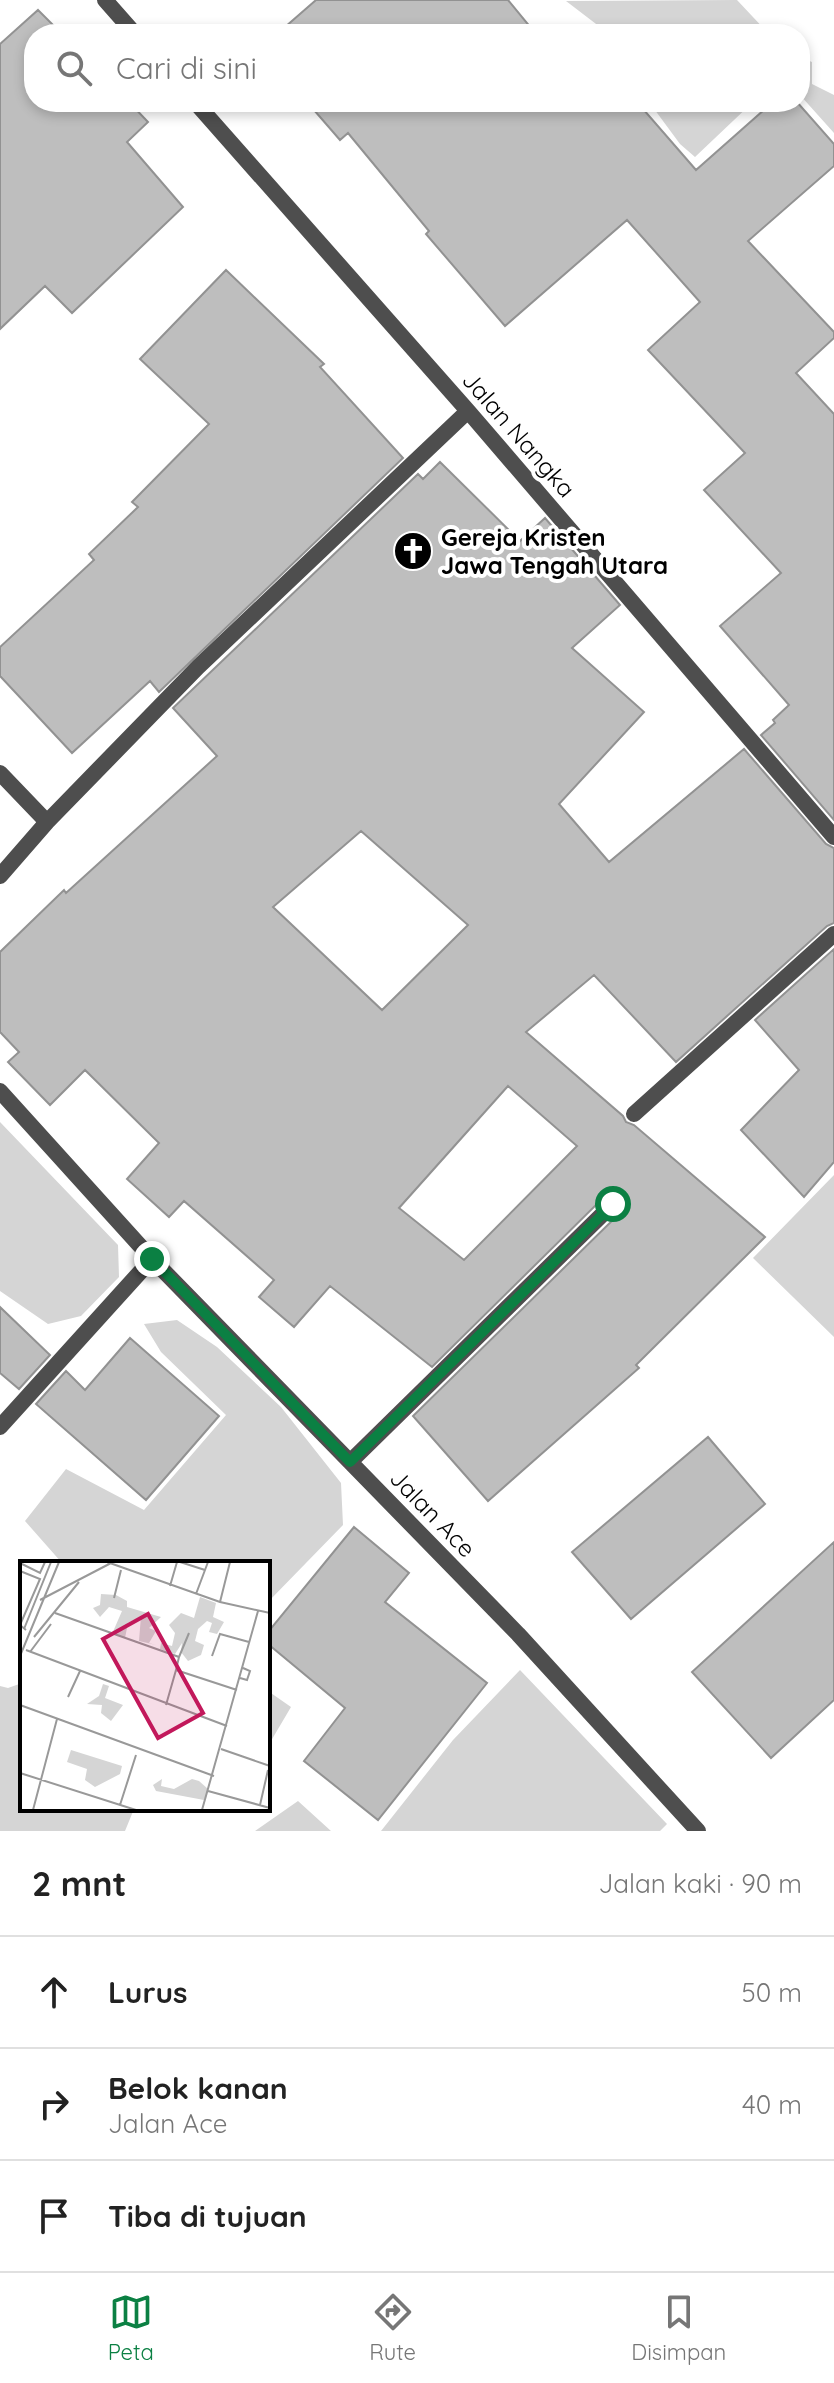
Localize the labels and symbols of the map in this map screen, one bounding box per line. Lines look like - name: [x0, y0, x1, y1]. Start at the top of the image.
- street label: Jalan Nangka: [456, 365, 582, 503]
- place label: Gereja Kristen Jawa Tengah Utara: [441, 522, 668, 580]
- church icon: Gereja Kristen Jawa Tengah Utara: [392, 530, 434, 572]
- route start: [595, 1186, 631, 1222]
- route end: [134, 1241, 170, 1277]
- street label: Jalan Ace: [384, 1463, 482, 1563]
- inset map: [20, 1561, 270, 1811]

